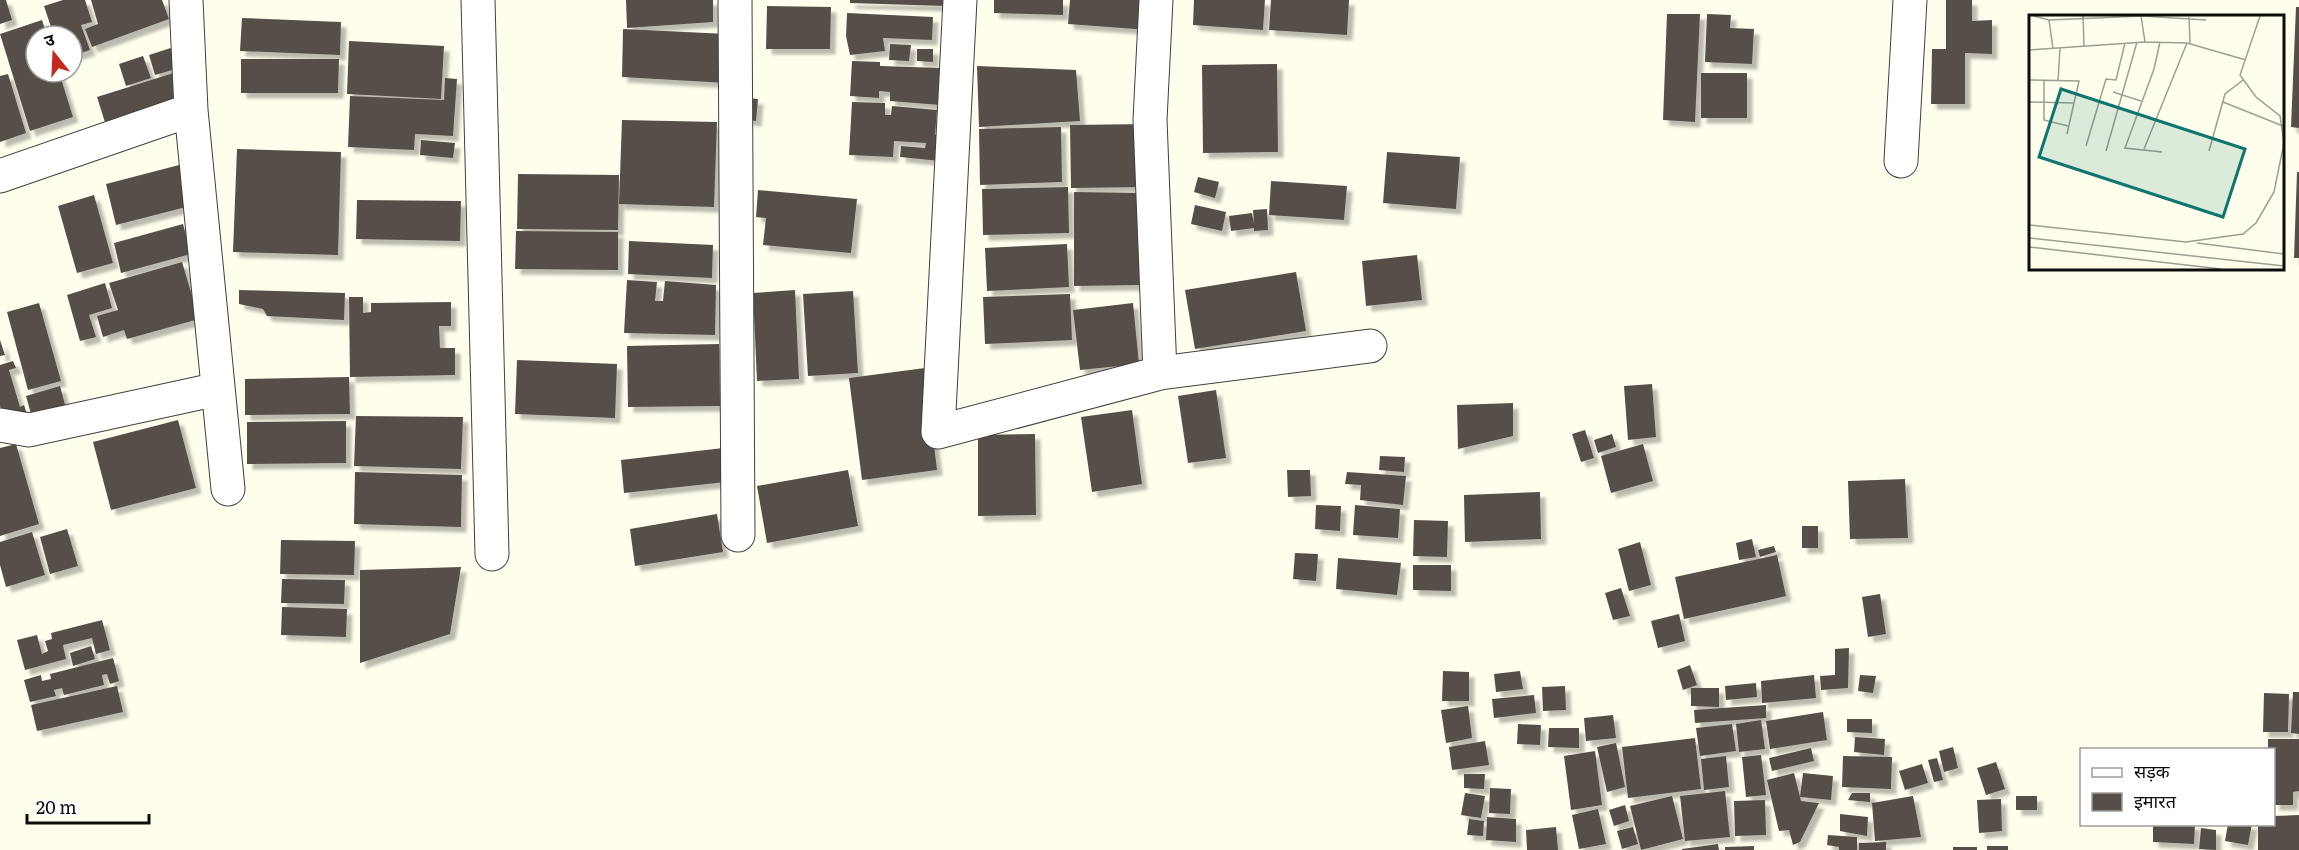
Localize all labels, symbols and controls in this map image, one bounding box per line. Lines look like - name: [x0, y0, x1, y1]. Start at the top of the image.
- inset map: [2029, 15, 2284, 270]
- north arrow: [24, 24, 84, 84]
- text: उ: [41, 26, 58, 52]
- legend: [2080, 748, 2275, 826]
- text: सड़क: [2134, 757, 2171, 784]
- scale bar: [27, 787, 148, 825]
- text: इमारत: [2134, 787, 2177, 814]
- text: 20 m: [36, 793, 77, 820]

